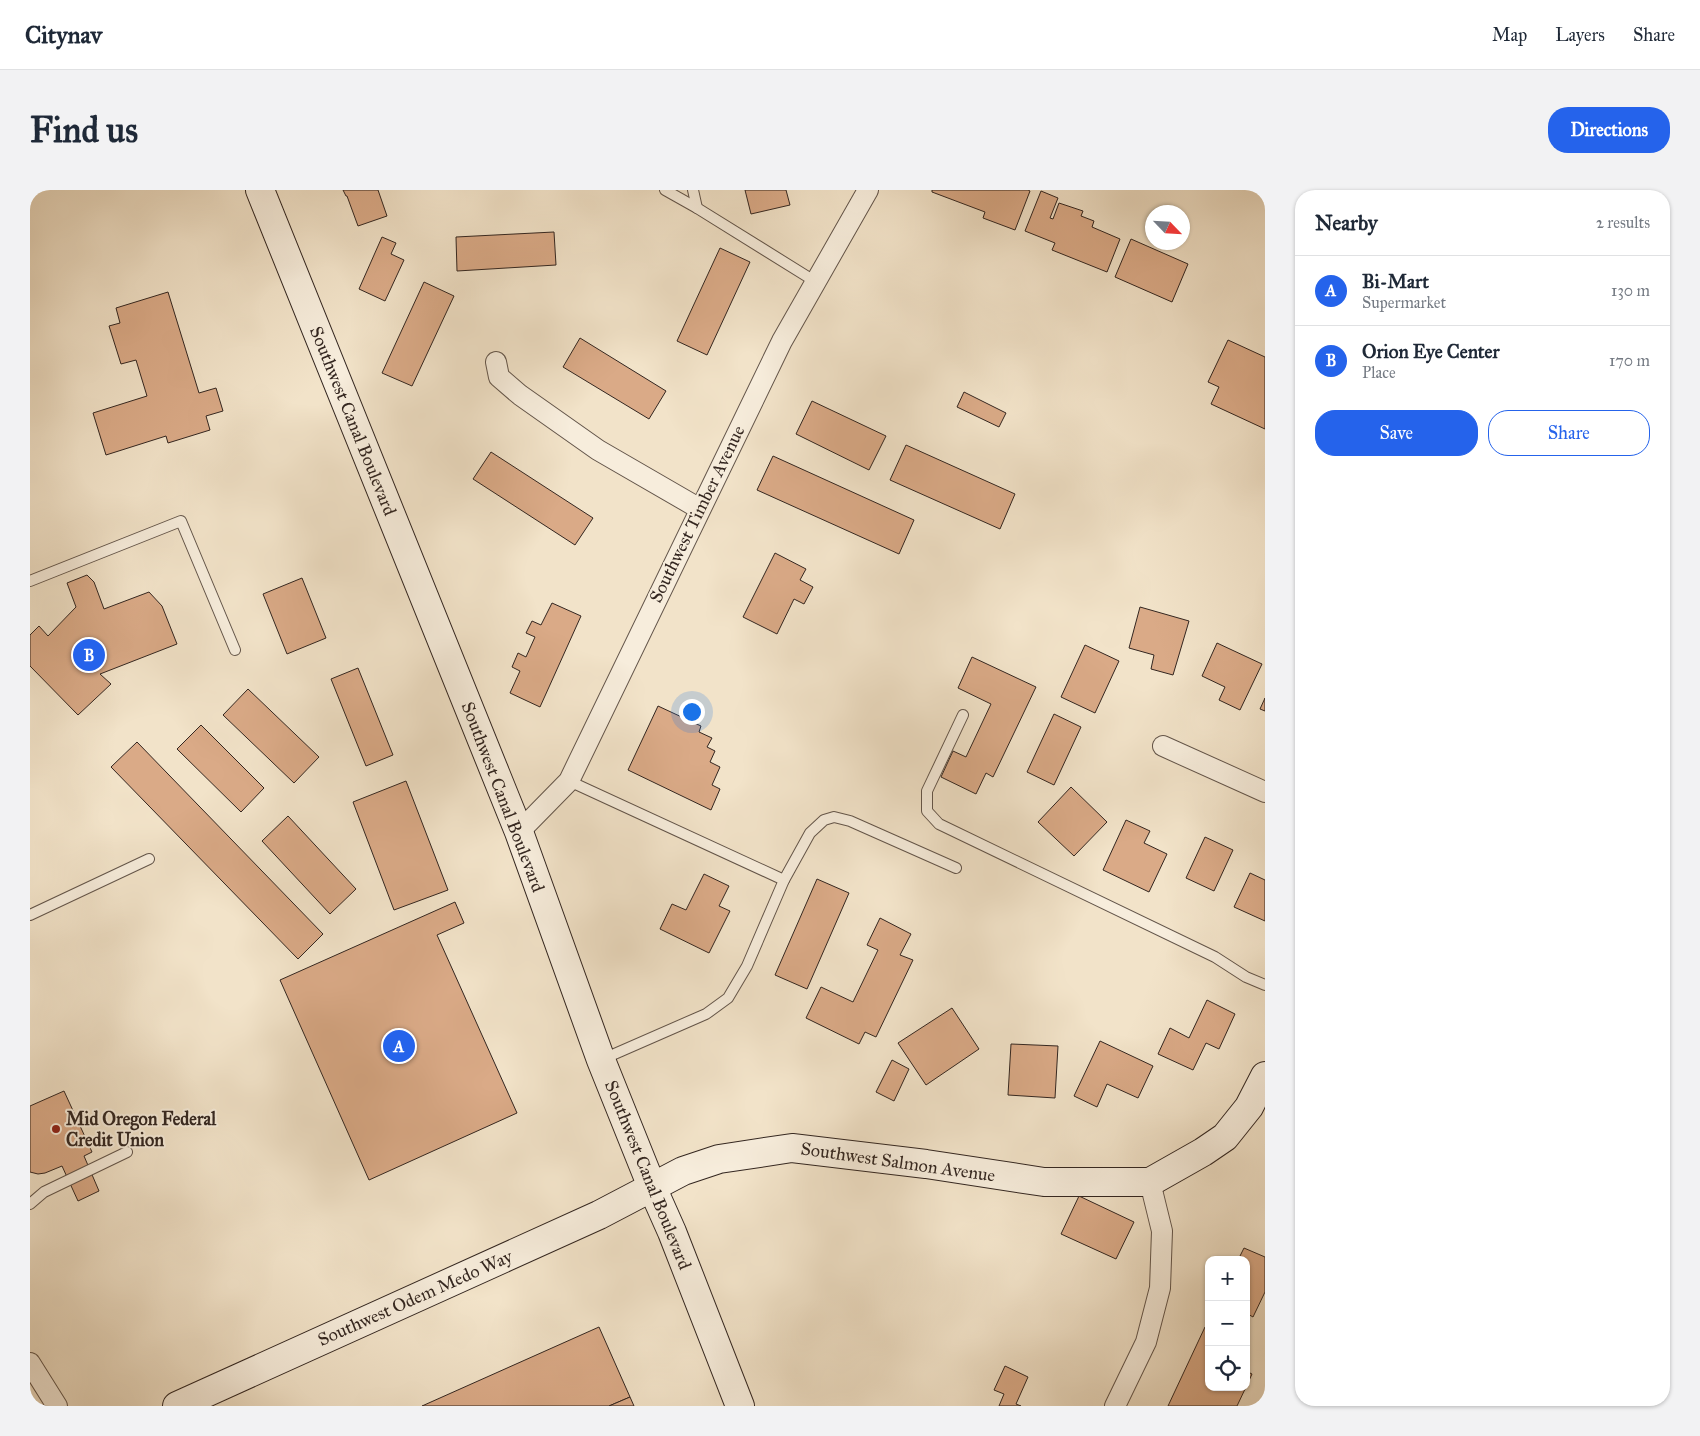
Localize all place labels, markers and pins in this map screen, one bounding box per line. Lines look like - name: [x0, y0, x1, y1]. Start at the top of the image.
- pin: B: [73, 636, 105, 674]
- pin: A: [383, 1027, 415, 1065]
- place label: Mid Oregon Federal Credit Union: [66, 1108, 217, 1151]
- marker: Mid Oregon Federal Credit Union: [50, 1123, 62, 1135]

